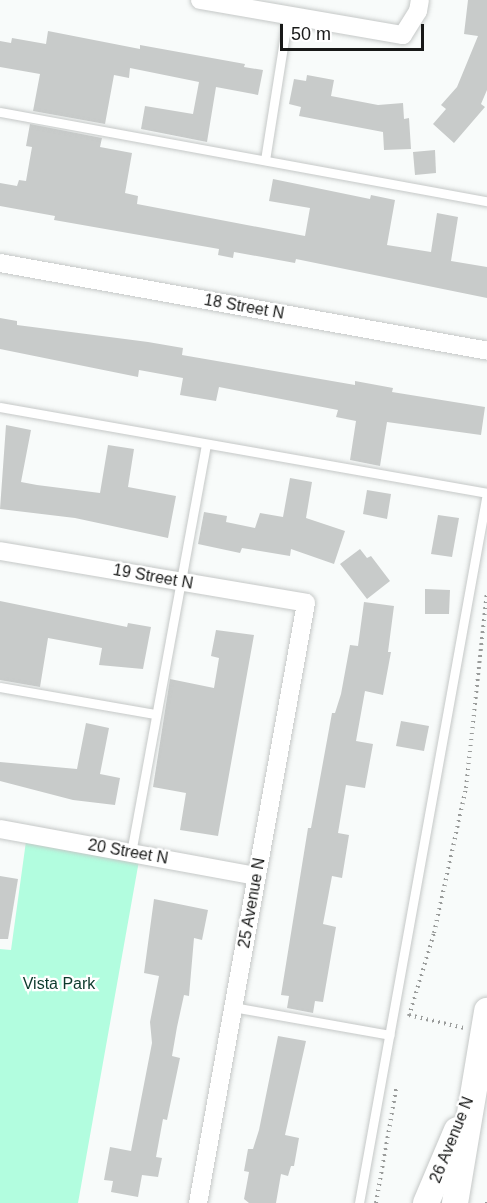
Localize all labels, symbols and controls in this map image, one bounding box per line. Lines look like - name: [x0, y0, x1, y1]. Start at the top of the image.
- scale bar: [283, 12, 427, 50]
- text: 50 m: [291, 24, 331, 44]
- street label: 18 Street N: [202, 291, 286, 323]
- street label: 19 Street N: [111, 561, 195, 593]
- street label: 20 Street N: [86, 836, 170, 868]
- street label: 25 Avenue N: [235, 856, 269, 950]
- park label: Vista Park: [23, 974, 95, 994]
- street label: 26 Avenue N: [426, 1094, 478, 1186]

